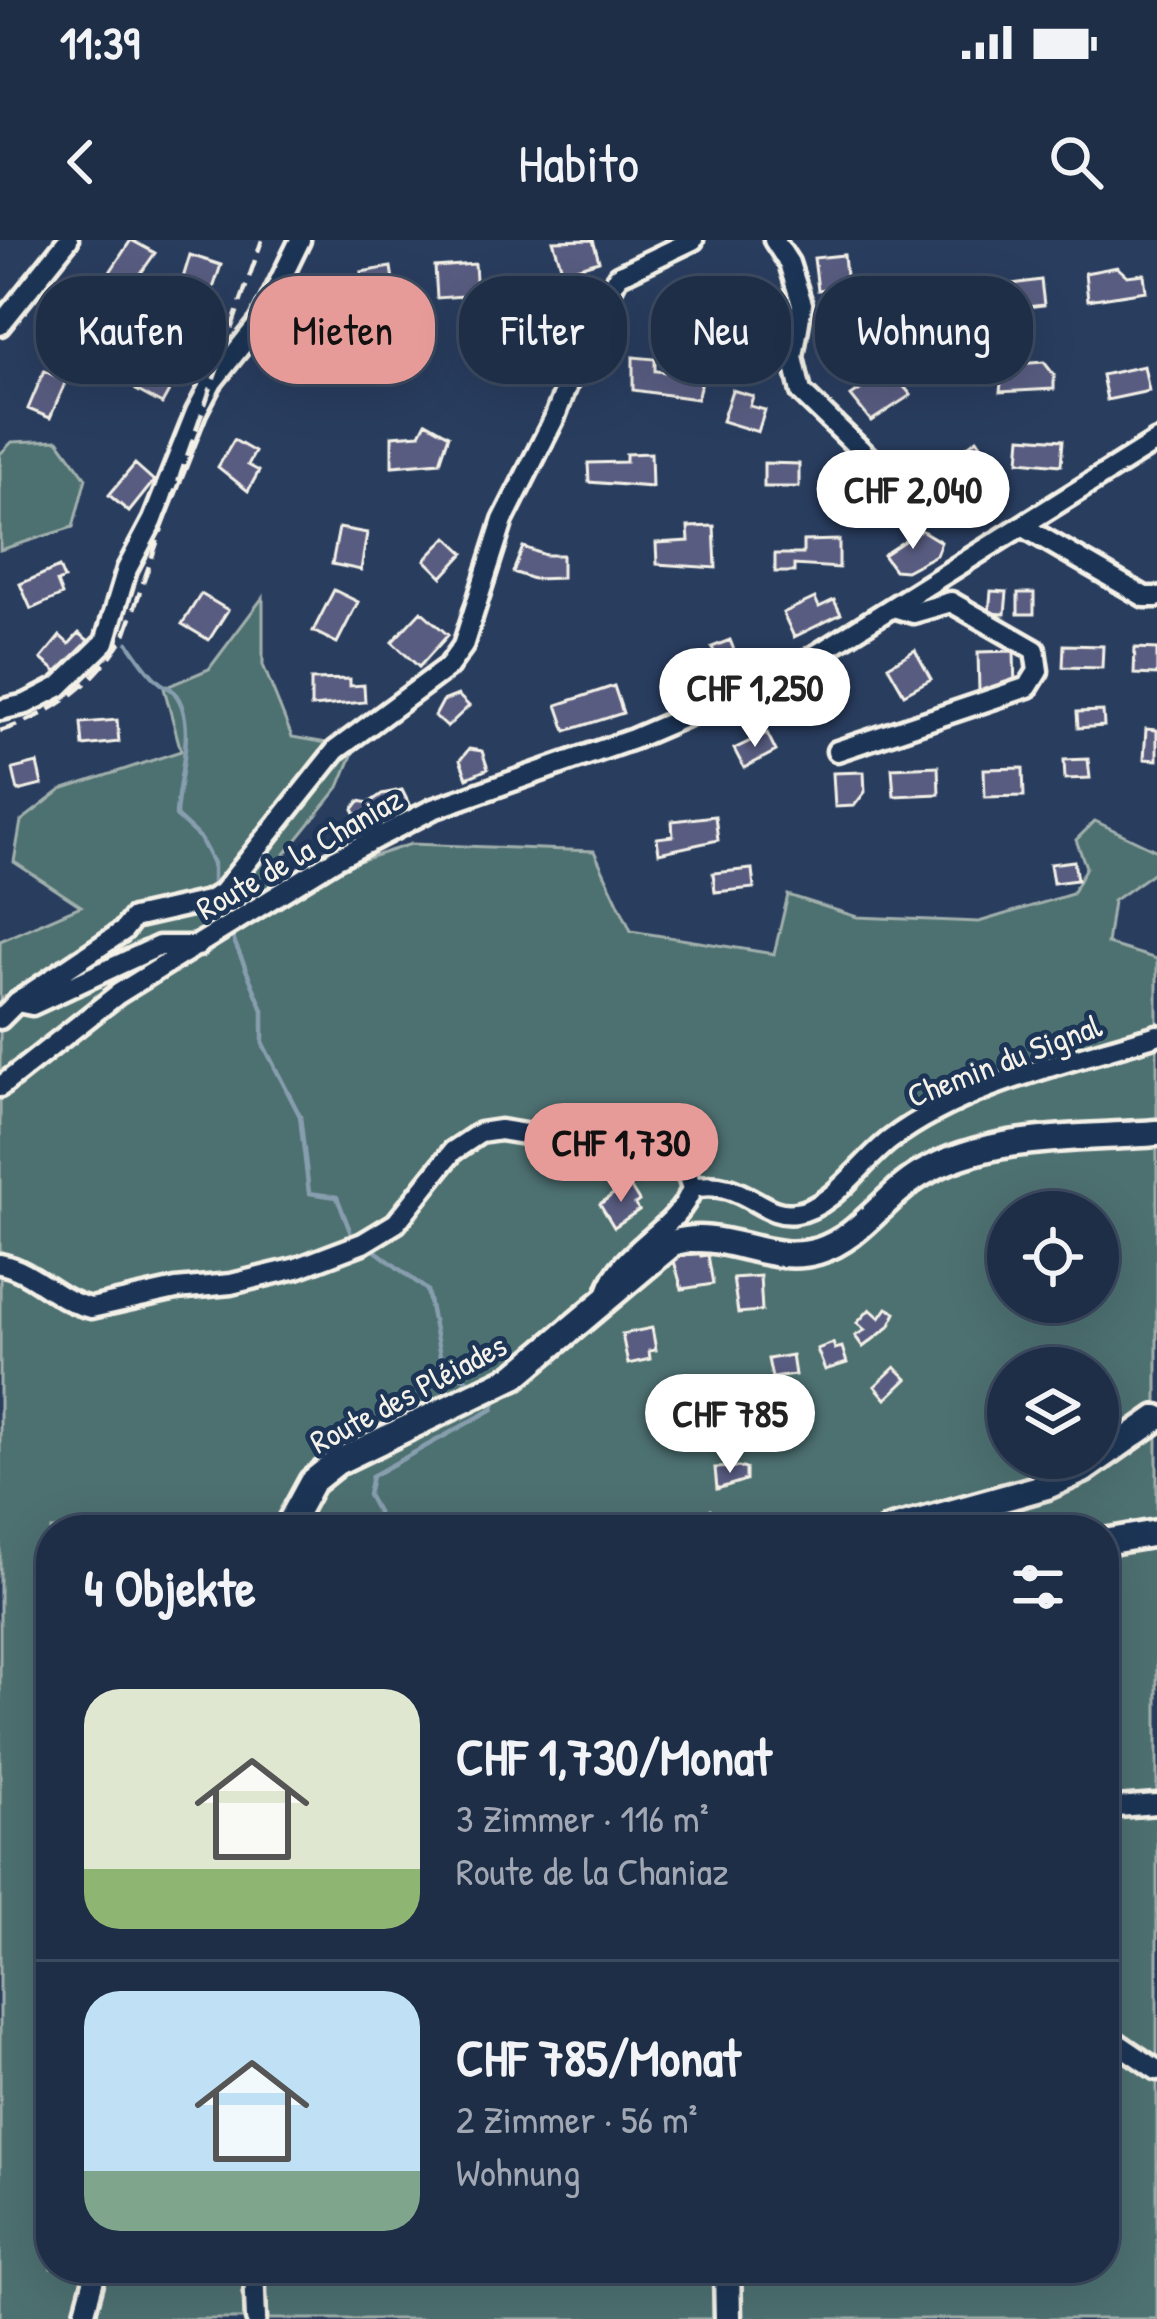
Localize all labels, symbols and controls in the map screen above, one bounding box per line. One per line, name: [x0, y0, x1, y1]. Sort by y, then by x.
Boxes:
text: 11:39: [60, 12, 140, 73]
text: Habito: [518, 126, 639, 199]
icon: back: [48, 129, 114, 195]
icon: search: [1043, 129, 1109, 195]
chip: Kaufen: [36, 276, 226, 384]
chip: Mieten: [250, 276, 435, 384]
chip: Filter: [459, 276, 627, 384]
chip: Neu: [651, 276, 791, 384]
chip: Wohnung: [815, 276, 1033, 384]
pin: CHF 2,040: [776, 450, 1050, 552]
text: CHF 2,040: [844, 462, 982, 515]
pin: CHF 1,250: [618, 648, 892, 750]
text: CHF 1,250: [686, 660, 824, 713]
street label: Route de la Chaniaz: [188, 776, 410, 930]
street label: Chemin du Signal: [900, 1003, 1108, 1118]
pin: CHF 1,730: [484, 1103, 758, 1205]
text: CHF 1,730: [551, 1115, 691, 1168]
map controls: [987, 1191, 1119, 1479]
button: locate: [987, 1191, 1119, 1323]
street label: Route des Pléiades: [302, 1323, 514, 1463]
button: layers: [987, 1347, 1119, 1479]
pin: CHF 785: [619, 1374, 841, 1476]
text: CHF 785: [672, 1386, 788, 1439]
text: 4 Objekte: [84, 1553, 256, 1622]
icon: filters: [1005, 1554, 1071, 1620]
text: CHF 1,730/Monat: [456, 1722, 772, 1791]
icon: home: [180, 1737, 324, 1881]
text: 3 Zimmer · 116 m²: [456, 1791, 709, 1844]
text: Route de la Chaniaz: [456, 1844, 729, 1897]
text: CHF 785/Monat: [456, 2023, 741, 2092]
icon: home: [180, 2039, 324, 2183]
text: 2 Zimmer · 56 m²: [456, 2092, 698, 2145]
text: Wohnung: [456, 2145, 580, 2198]

